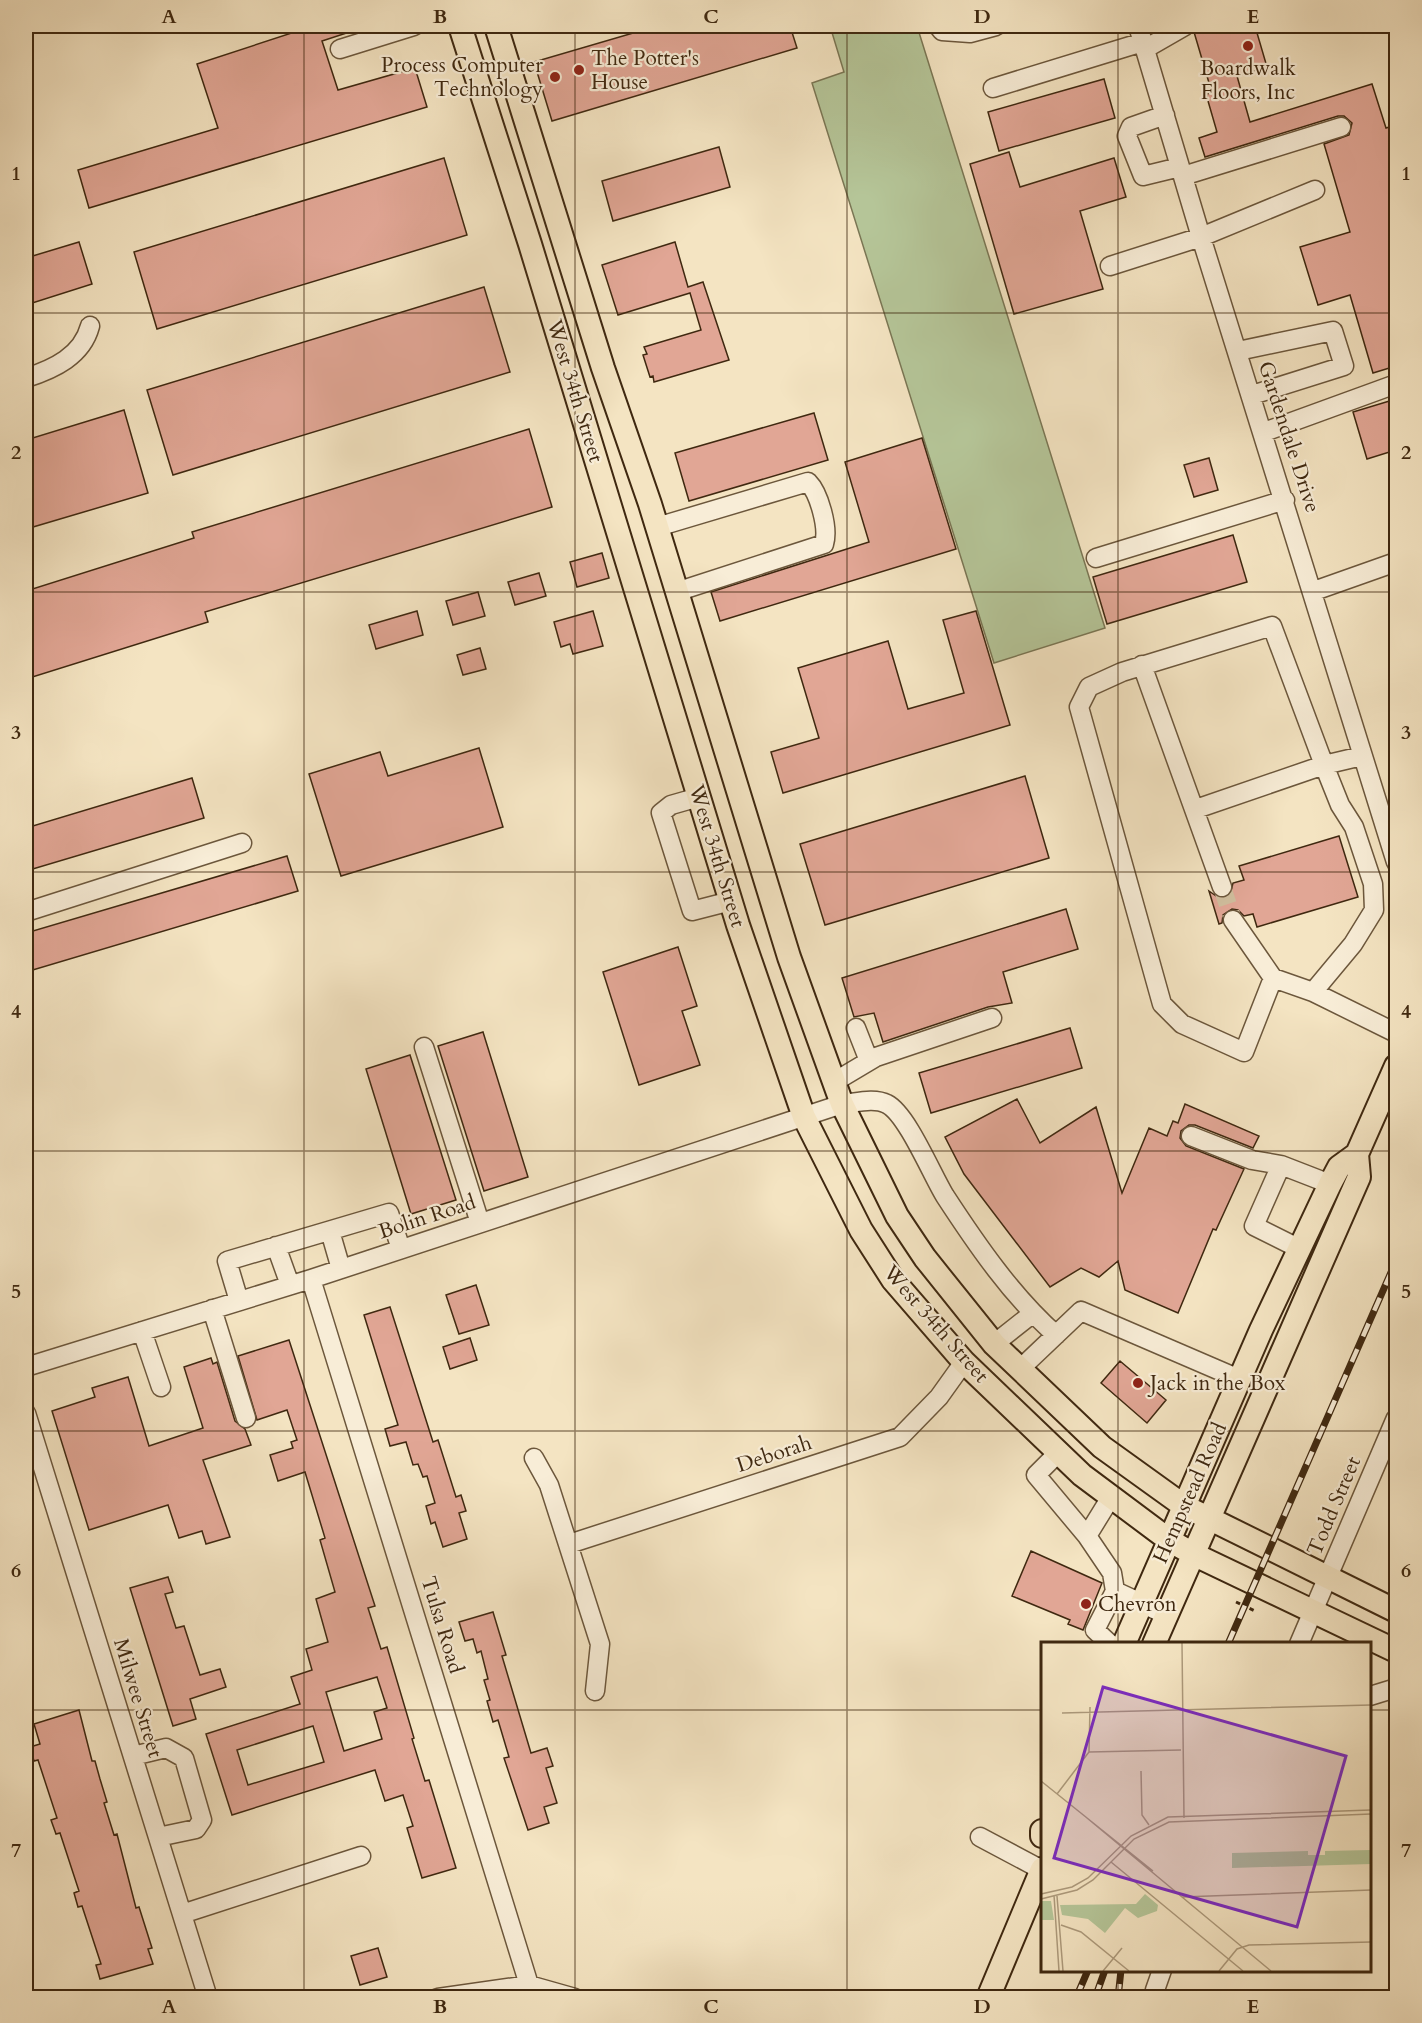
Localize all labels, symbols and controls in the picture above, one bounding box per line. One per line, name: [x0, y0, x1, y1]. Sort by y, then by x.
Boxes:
text: A: [161, 3, 177, 30]
text: B: [433, 3, 447, 30]
text: C: [703, 3, 719, 30]
text: D: [973, 3, 991, 30]
text: E: [1247, 3, 1259, 30]
marker: Boardwalk Floors, Inc: [1241, 39, 1255, 53]
place label: The Potter's House: [591, 44, 699, 97]
place label: Process Computer Technology: [381, 51, 543, 104]
place label: Boardwalk Floors, Inc: [1200, 54, 1297, 107]
marker: The Potter's House: [572, 63, 586, 77]
marker: Process Computer Technology: [548, 70, 562, 84]
text: 1: [11, 160, 21, 187]
text: 1: [1401, 160, 1411, 187]
street label: West 34th Street: [539, 315, 611, 466]
street label: Gardendale Drive: [1251, 358, 1327, 516]
text: 2: [11, 439, 21, 466]
text: 2: [1401, 439, 1411, 466]
text: 3: [11, 719, 21, 746]
text: 3: [1401, 719, 1411, 746]
street label: West 34th Street: [681, 780, 753, 931]
text: 4: [11, 998, 21, 1025]
text: 4: [1401, 998, 1411, 1025]
street label: Bolin Road: [375, 1188, 479, 1246]
street label: West 34th Street: [876, 1258, 996, 1390]
text: 5: [11, 1278, 21, 1305]
text: 5: [1401, 1278, 1411, 1305]
place label: Jack in the Box: [1147, 1369, 1286, 1398]
marker: Jack in the Box: [1131, 1376, 1145, 1390]
street label: Hempstead Road: [1146, 1418, 1234, 1568]
street label: Deborah: [733, 1428, 816, 1480]
street label: Todd Street: [1300, 1452, 1368, 1560]
text: 6: [11, 1557, 21, 1584]
text: 6: [1401, 1557, 1411, 1584]
street label: Tulsa Road: [413, 1573, 471, 1677]
place label: Chevron: [1098, 1590, 1177, 1619]
marker: Chevron: [1079, 1597, 1093, 1611]
street label: Milwee Street: [106, 1635, 170, 1761]
inset map: [1041, 1642, 1371, 1972]
text: 7: [11, 1837, 21, 1864]
text: 7: [1401, 1837, 1411, 1864]
text: A: [161, 1993, 177, 2020]
text: B: [433, 1993, 447, 2020]
text: C: [703, 1993, 719, 2020]
text: D: [973, 1993, 991, 2020]
text: E: [1247, 1993, 1259, 2020]

